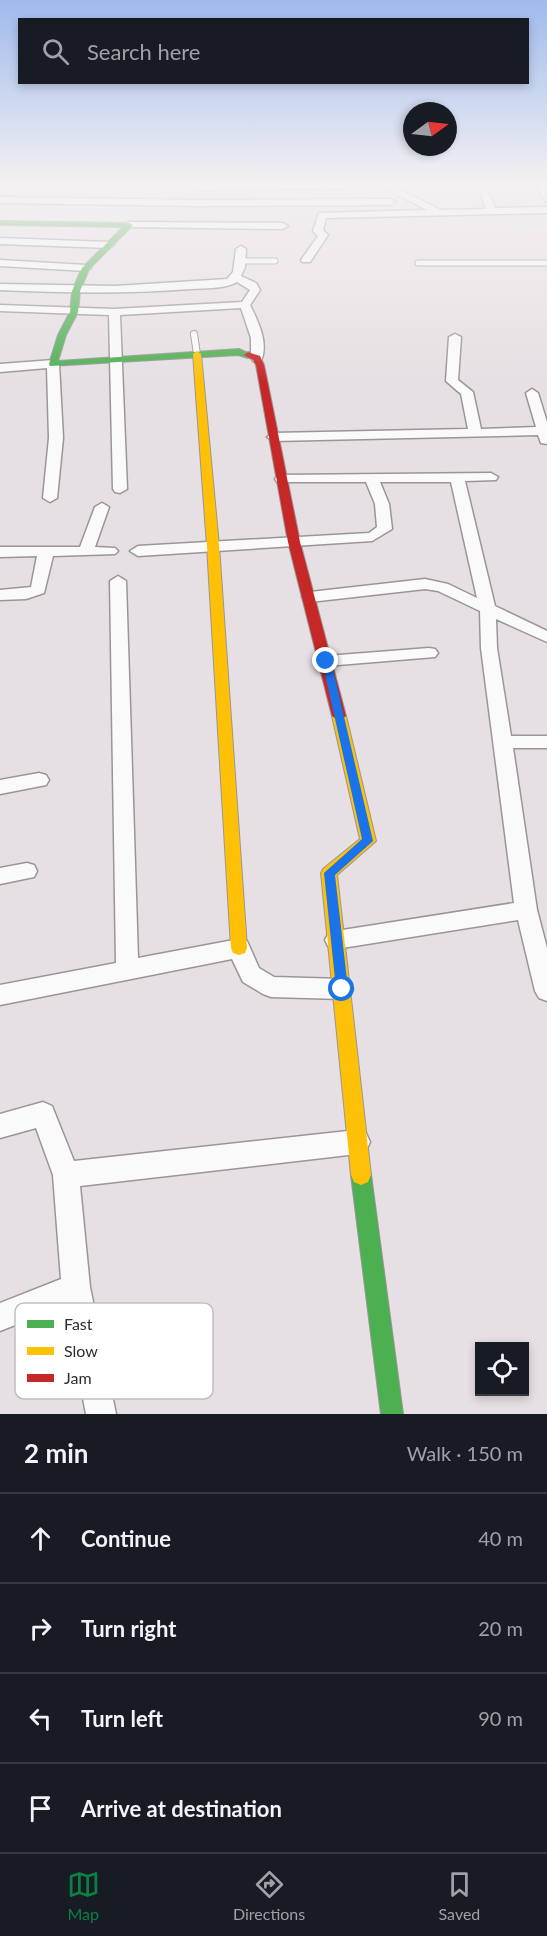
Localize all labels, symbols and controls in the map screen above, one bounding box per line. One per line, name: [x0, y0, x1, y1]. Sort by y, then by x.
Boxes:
search box: [18, 18, 529, 84]
icon: search: [39, 35, 72, 68]
text: Search here: [87, 38, 200, 65]
north arrow: [403, 102, 457, 156]
route end: [312, 647, 338, 673]
route start: [328, 975, 354, 1001]
legend: [15, 1303, 213, 1399]
text: Fast: [64, 1314, 93, 1333]
text: Slow: [64, 1341, 98, 1360]
map controls: [475, 1342, 529, 1396]
button: locate: [475, 1342, 529, 1396]
text: Jam: [64, 1368, 92, 1387]
text: 2 min: [24, 1437, 88, 1469]
text: Walk · 150 m: [407, 1441, 523, 1465]
icon: ahead: [24, 1522, 57, 1555]
text: Continue: [81, 1525, 171, 1552]
text: 40 m: [478, 1526, 523, 1550]
icon: right: [24, 1612, 57, 1645]
text: Turn right: [81, 1615, 176, 1642]
text: 20 m: [478, 1616, 523, 1640]
icon: left: [24, 1702, 57, 1735]
text: Turn left: [81, 1705, 163, 1732]
text: 90 m: [478, 1706, 523, 1730]
icon: arrive: [24, 1792, 57, 1825]
text: Arrive at destination: [81, 1795, 282, 1822]
tab: Map: [67, 1868, 100, 1923]
tab: Directions: [233, 1868, 305, 1923]
tab: Saved: [439, 1868, 480, 1923]

